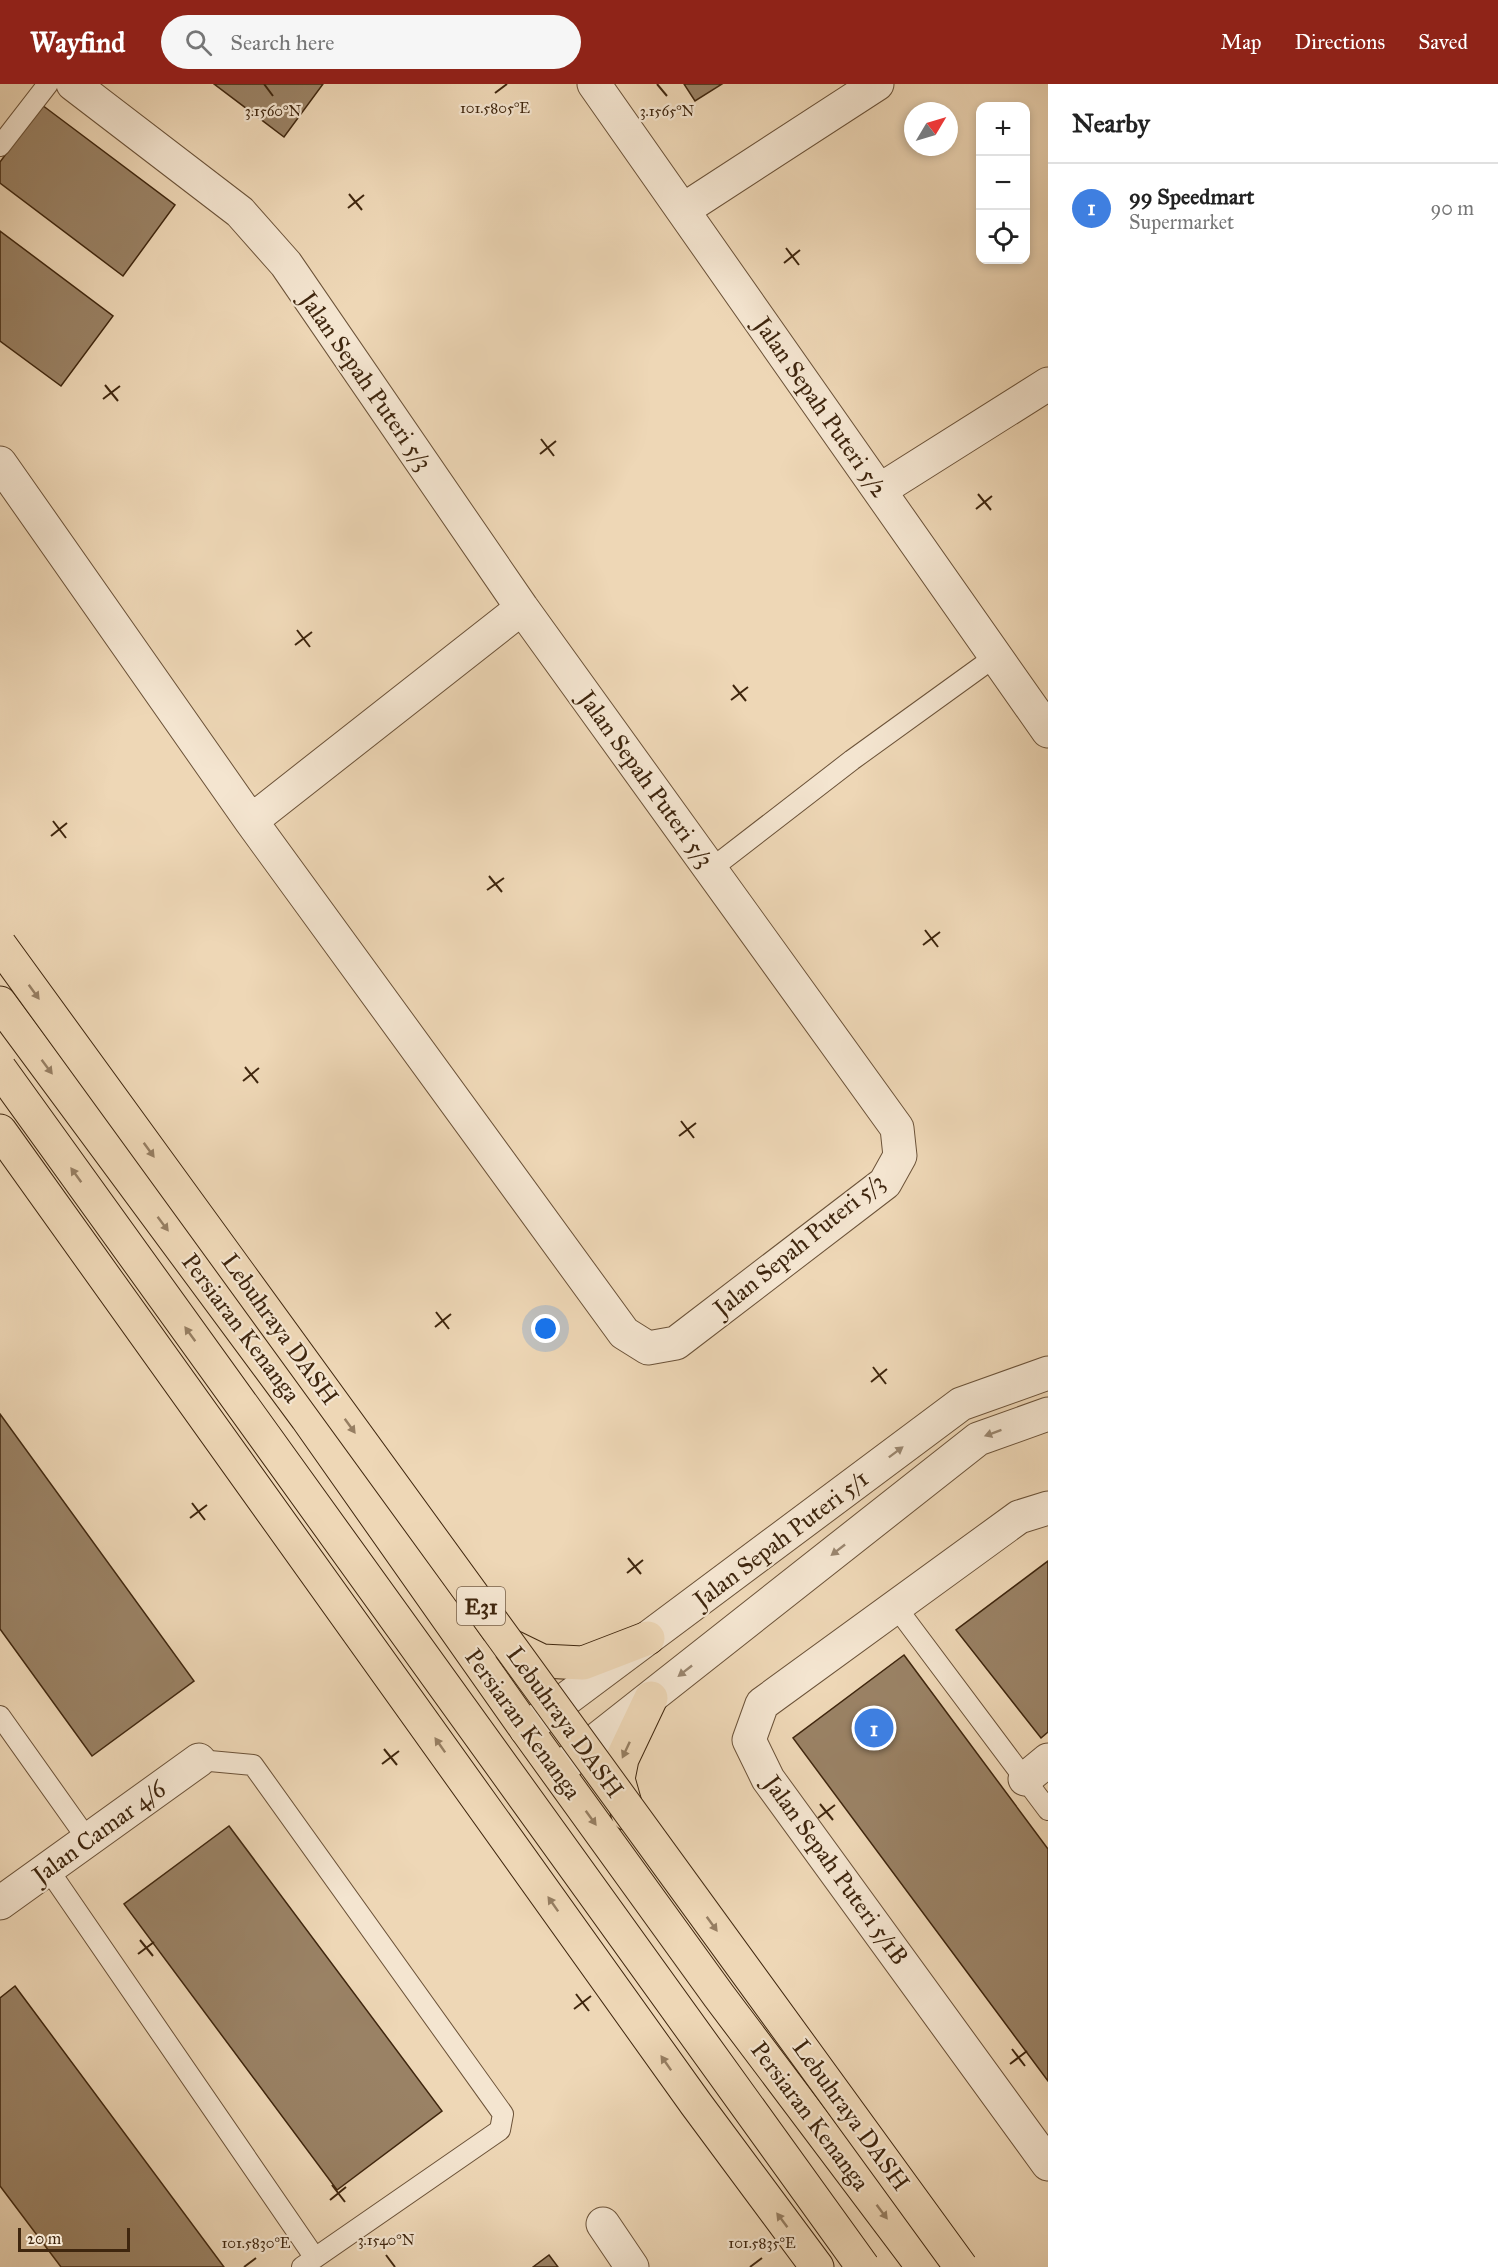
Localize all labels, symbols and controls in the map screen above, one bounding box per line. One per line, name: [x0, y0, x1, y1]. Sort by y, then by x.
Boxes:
search box: [161, 15, 581, 69]
text: Wayfind: [30, 25, 125, 60]
icon: search: [182, 26, 215, 59]
text: Search here: [230, 29, 334, 56]
text: Map: [1221, 29, 1262, 55]
text: Directions: [1295, 29, 1385, 55]
text: Saved: [1418, 29, 1468, 55]
text: 101.5805°E: [460, 99, 530, 117]
text: 3.1560°N: [245, 102, 302, 120]
text: 3.1565°N: [640, 102, 695, 120]
north arrow: [904, 102, 958, 156]
map controls: [976, 102, 1030, 264]
button: +: [976, 102, 1030, 156]
text: Nearby: [1072, 107, 1150, 139]
button: −: [976, 156, 1030, 210]
text: 99 Speedmart: [1129, 183, 1254, 210]
text: 1: [1088, 196, 1095, 220]
text: 90 m: [1431, 196, 1474, 220]
button: locate: [976, 210, 1030, 264]
text: Supermarket: [1129, 210, 1234, 234]
street label: Jalan Sepah Puteri 5/3: [291, 283, 439, 476]
street label: Jalan Sepah Puteri 5/2: [746, 309, 895, 503]
street label: Jalan Sepah Puteri 5/3: [570, 682, 720, 873]
one-way arrow: [28, 984, 40, 999]
one-way arrow: [41, 1059, 53, 1074]
one-way arrow: [143, 1141, 155, 1157]
street label: Jalan Sepah Puteri 5/3: [705, 1167, 891, 1325]
one-way arrow: [71, 1168, 83, 1183]
one-way arrow: [157, 1216, 169, 1231]
street label: Persiaran Kenanga: [175, 1247, 307, 1409]
street label: Lebuhraya DASH: [215, 1247, 345, 1411]
your location: [531, 1314, 560, 1343]
one-way arrow: [185, 1326, 197, 1341]
one-way arrow: [344, 1418, 356, 1434]
one-way arrow: [984, 1429, 1002, 1439]
one-way arrow: [888, 1446, 904, 1458]
street label: Jalan Sepah Puteri 5/1: [685, 1464, 874, 1616]
one-way arrow: [830, 1543, 845, 1555]
road number: E31: [457, 1587, 505, 1625]
street label: Lebuhraya DASH: [500, 1640, 630, 1804]
street label: Persiaran Kenanga: [458, 1643, 588, 1806]
one-way arrow: [677, 1664, 692, 1676]
pin: 1: [854, 1706, 894, 1750]
one-way arrow: [434, 1738, 446, 1754]
one-way arrow: [621, 1742, 631, 1760]
street label: Jalan Sepah Puteri 5/1B: [755, 1767, 915, 1971]
street label: Jalan Camar 4/6: [24, 1773, 172, 1892]
one-way arrow: [585, 1810, 597, 1826]
one-way arrow: [547, 1897, 559, 1913]
one-way arrow: [706, 1915, 718, 1931]
street label: Lebuhraya DASH: [786, 2033, 916, 2197]
street label: Persiaran Kenanga: [744, 2035, 876, 2197]
one-way arrow: [661, 2055, 672, 2071]
one-way arrow: [875, 2204, 887, 2219]
one-way arrow: [775, 2212, 788, 2228]
scale bar: [18, 2225, 130, 2252]
text: 20 m: [27, 2229, 61, 2248]
text: 3.1540°N: [358, 2231, 415, 2249]
text: 101.5830°E: [221, 2234, 291, 2252]
text: 101.5835°E: [728, 2234, 796, 2252]

